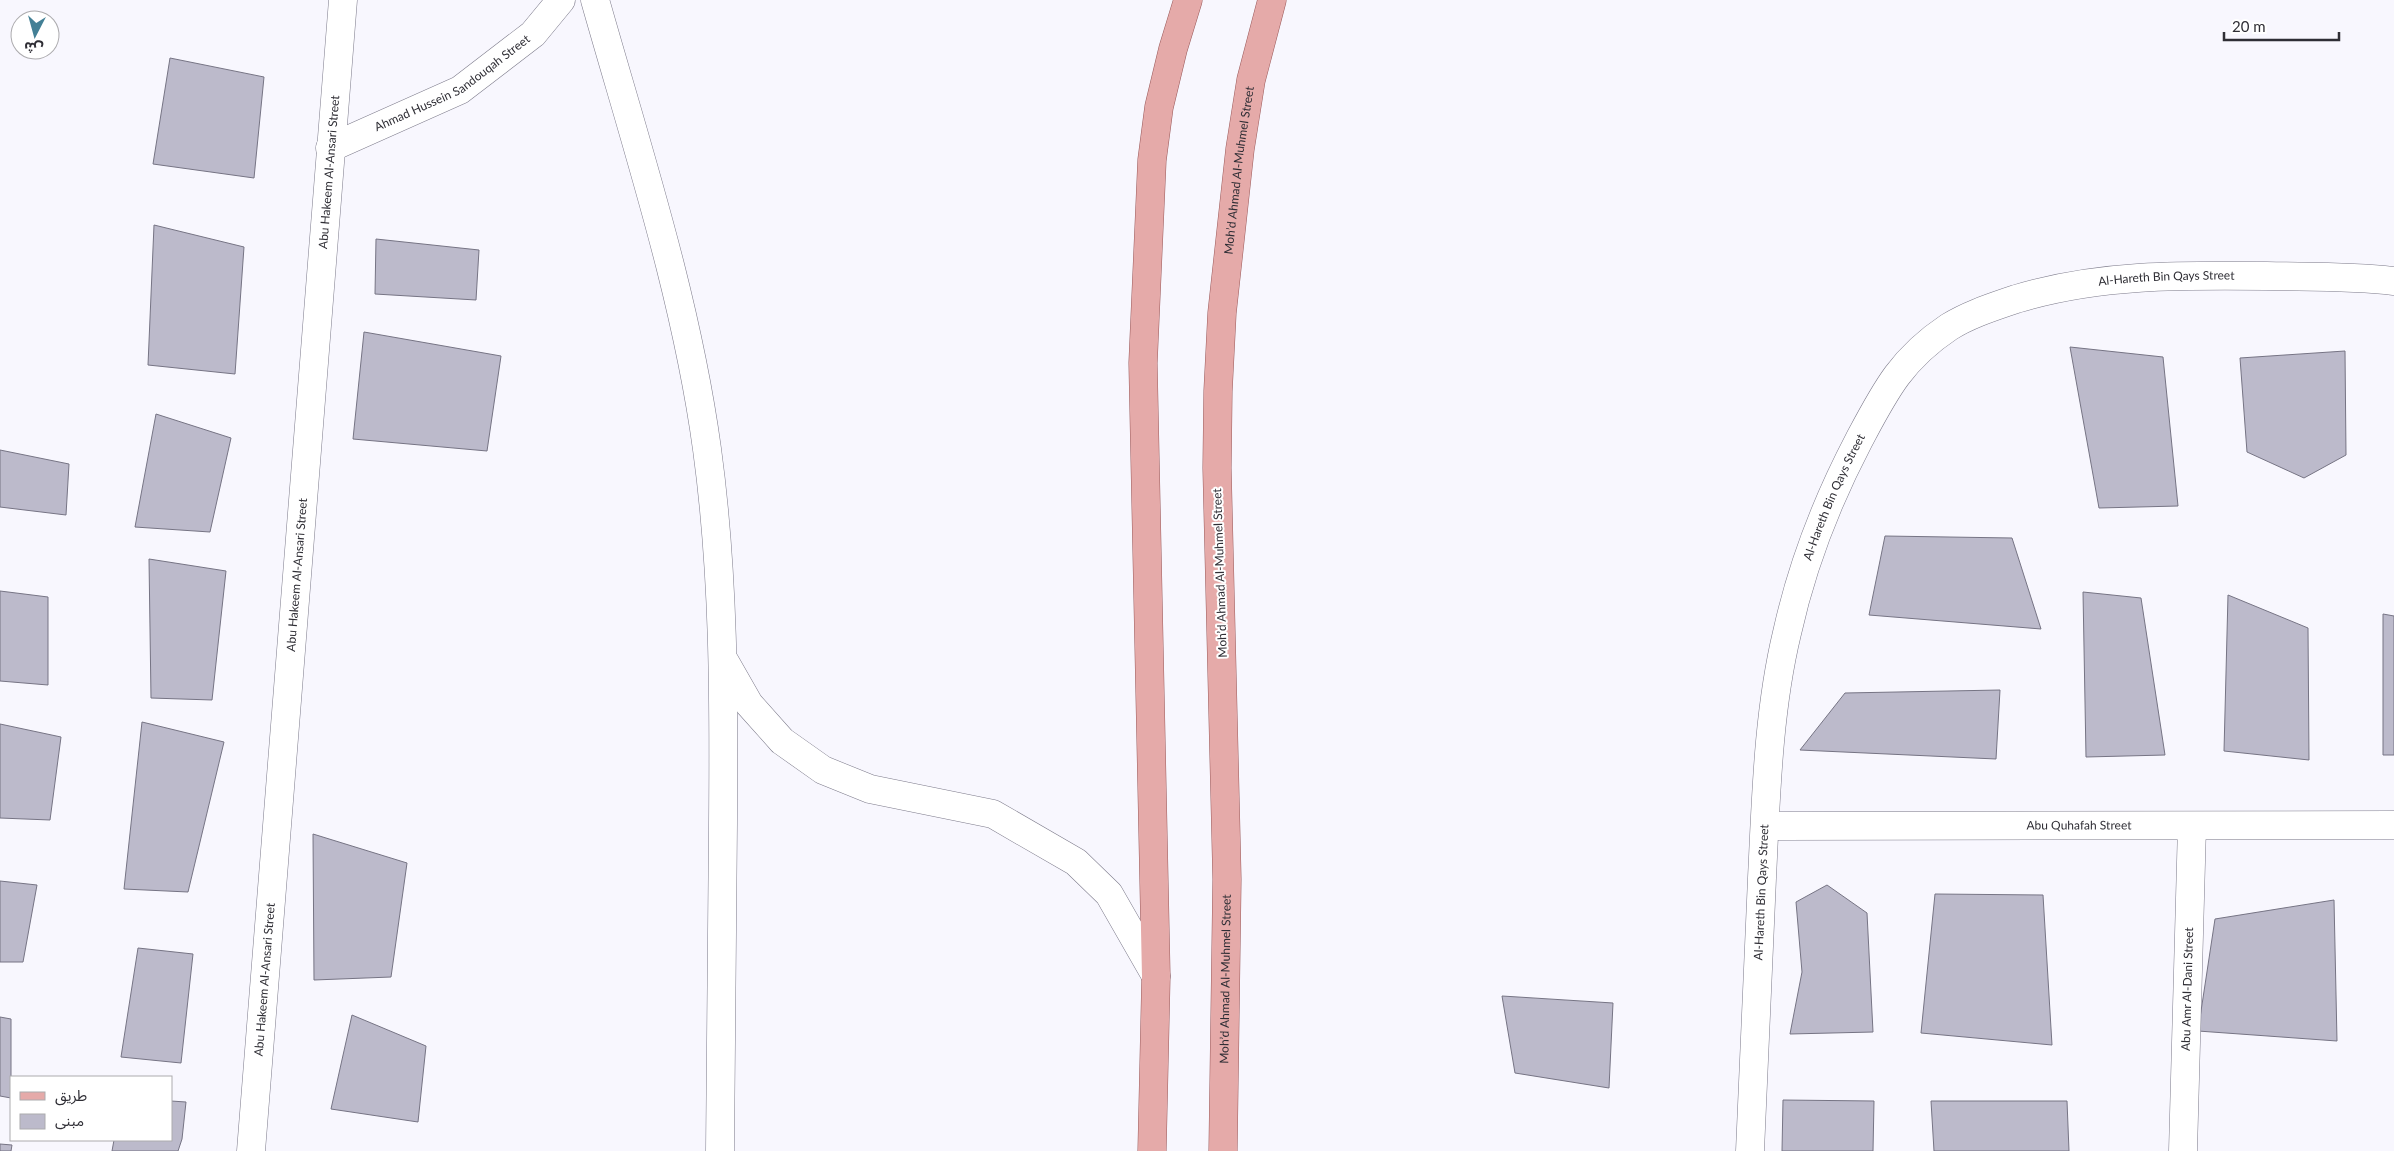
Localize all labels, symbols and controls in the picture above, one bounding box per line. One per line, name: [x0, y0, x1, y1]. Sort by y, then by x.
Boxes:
north arrow: [10, 10, 60, 60]
scale bar: [2224, 10, 2339, 42]
text: 20 m: [2232, 17, 2266, 35]
street label: Ahmad Hussein Sandouqah Street: [372, 31, 533, 134]
text: ش: [23, 39, 44, 58]
street label: Moh’d Ahmad Al-Muhmel Street: [1220, 84, 1257, 255]
street label: Abu Hakeem Al-Ansari Street: [315, 94, 342, 249]
street label: Al-Hareth Bin Qays Street: [2097, 268, 2235, 289]
street label: Al-Hareth Bin Qays Street: [1800, 430, 1868, 562]
street label: Moh’d Ahmad Al-Muhmel Street: [1209, 487, 1230, 658]
street label: Abu Hakeem Al-Ansari Street: [283, 497, 310, 652]
street label: Abu Quhafah Street: [2026, 817, 2132, 833]
street label: Al-Hareth Bin Qays Street: [1750, 823, 1772, 961]
street label: Moh’d Ahmad Al-Muhmel Street: [1216, 893, 1234, 1064]
street label: Abu Hakeem Al-Ansari Street: [251, 901, 278, 1057]
street label: Abu Amr Al-Dani Street: [2178, 926, 2196, 1051]
legend: [10, 1076, 172, 1141]
text: طريق: [55, 1086, 87, 1106]
text: مبنى: [55, 1111, 84, 1130]

